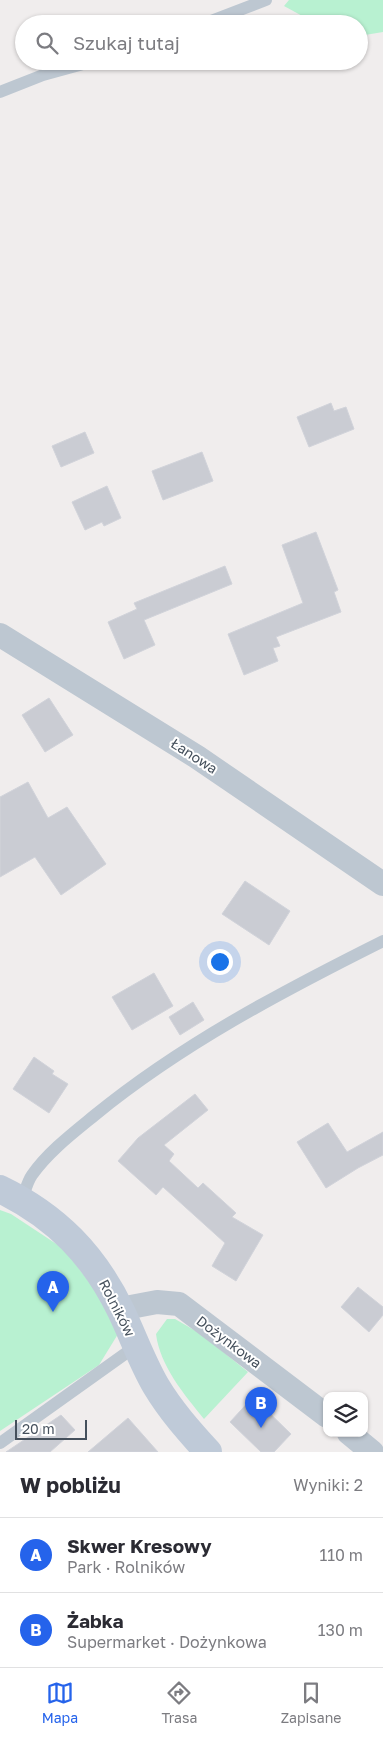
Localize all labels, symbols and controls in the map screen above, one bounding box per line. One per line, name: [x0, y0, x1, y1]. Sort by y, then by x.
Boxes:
search box: [15, 15, 368, 70]
icon: search: [33, 29, 61, 57]
text: Szukaj tutaj: [73, 31, 180, 54]
street label: Łanowa: [168, 734, 221, 777]
your location: [207, 949, 233, 975]
pin: A: [37, 1271, 69, 1312]
street label: Rolników: [96, 1276, 139, 1339]
street label: Dożynkowa: [194, 1312, 265, 1371]
pin: B: [245, 1387, 277, 1428]
map controls: [323, 1392, 368, 1437]
button: layers: [323, 1392, 368, 1437]
scale bar: [15, 1417, 88, 1440]
text: 20 m: [22, 1420, 55, 1437]
text: W pobliżu: [20, 1472, 121, 1498]
text: Wyniki: 2: [293, 1475, 363, 1495]
text: Skwer Kresowy: [67, 1534, 212, 1557]
text: A: [30, 1545, 42, 1565]
text: 110 m: [319, 1545, 363, 1565]
text: Park · Rolników: [67, 1557, 185, 1577]
text: Żabka: [67, 1609, 124, 1632]
text: B: [30, 1620, 42, 1640]
text: 130 m: [318, 1620, 363, 1640]
text: Supermarket · Dożynkowa: [67, 1632, 267, 1652]
tab: Mapa: [42, 1679, 78, 1726]
tab: Trasa: [161, 1679, 197, 1726]
tab: Zapisane: [281, 1679, 341, 1726]

